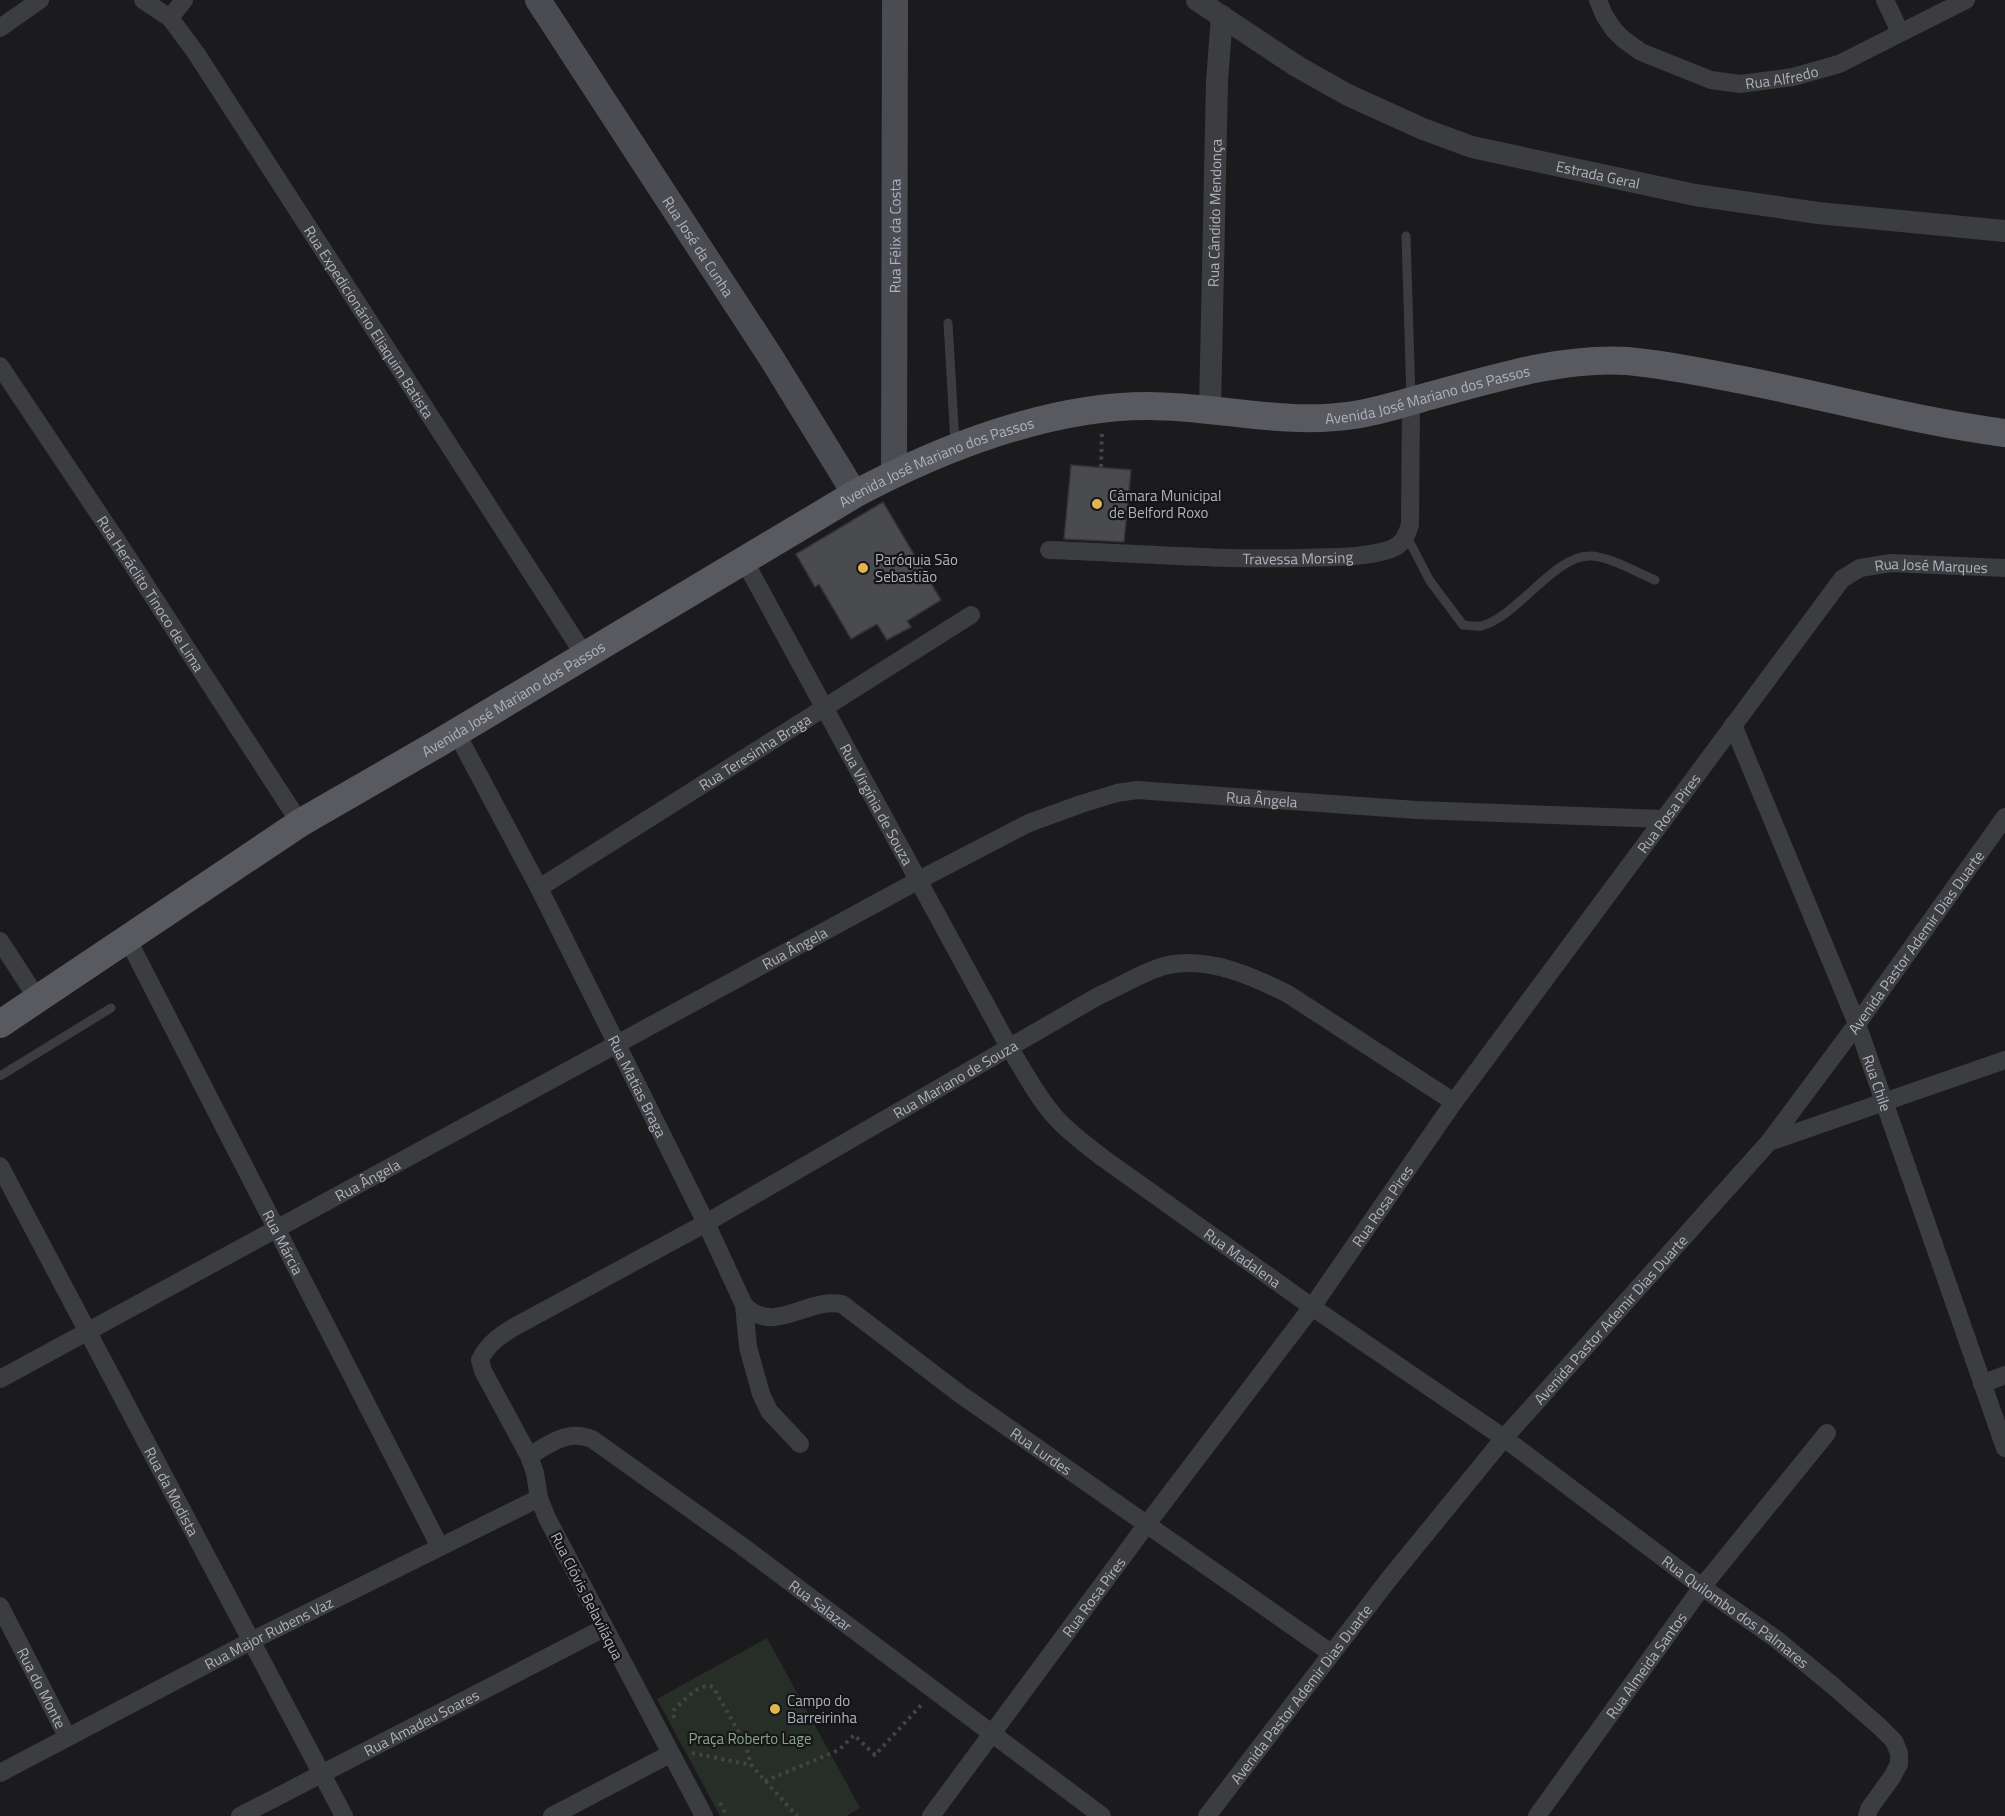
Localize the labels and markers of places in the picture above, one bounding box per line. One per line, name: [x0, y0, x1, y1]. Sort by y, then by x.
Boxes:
place label: Câmara Municipal de Belford Roxo: [1109, 484, 1221, 524]
marker: Câmara Municipal de Belford Roxo: [1090, 497, 1104, 511]
place label: Paróquia São Sebastião: [875, 548, 958, 588]
marker: Paróquia São Sebastião: [856, 561, 870, 575]
place label: Campo do Barreirinha: [787, 1689, 857, 1729]
marker: Campo do Barreirinha: [768, 1702, 782, 1716]

